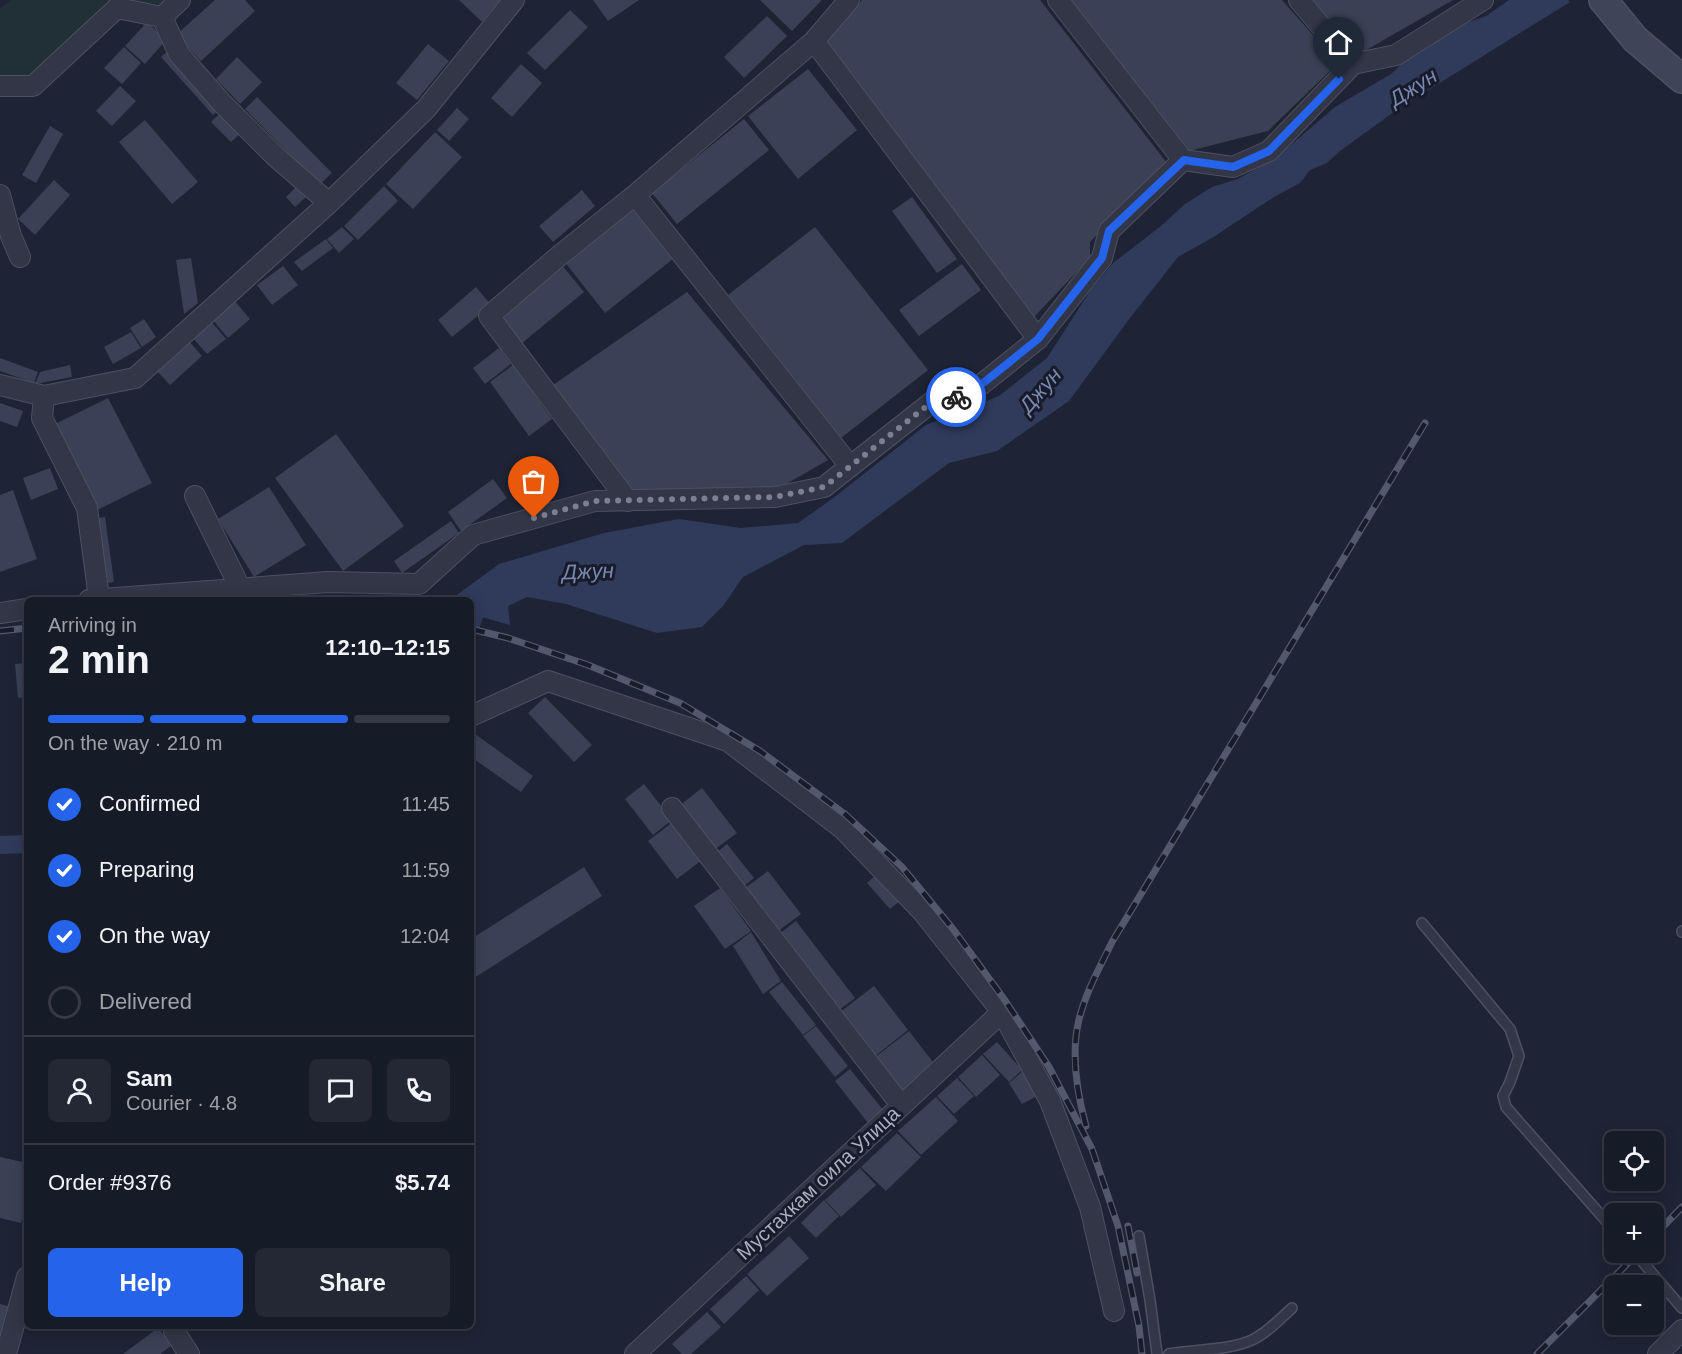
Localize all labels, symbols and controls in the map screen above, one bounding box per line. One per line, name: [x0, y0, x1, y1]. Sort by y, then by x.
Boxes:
pin: [1313, 17, 1364, 79]
icon: home: [1322, 26, 1355, 59]
water label: Джун: [1383, 63, 1441, 111]
water label: Джун: [1013, 363, 1066, 418]
courier: [926, 367, 986, 427]
icon: bike: [940, 381, 973, 414]
pin: [508, 456, 559, 518]
icon: bag: [517, 465, 550, 498]
water label: Джун: [560, 559, 615, 583]
text: Arriving in: [48, 614, 137, 636]
text: 12:10–12:15: [325, 635, 450, 660]
text: 2 min: [48, 638, 150, 681]
text: On the way · 210 m: [48, 732, 223, 754]
icon: check: [48, 788, 81, 821]
text: Confirmed: [99, 791, 200, 816]
text: 11:45: [401, 793, 450, 815]
icon: check: [48, 854, 81, 887]
text: Preparing: [99, 857, 194, 882]
text: 11:59: [401, 859, 450, 881]
icon: check: [48, 920, 81, 953]
text: On the way: [99, 923, 210, 948]
text: 12:04: [400, 925, 450, 947]
text: Delivered: [99, 989, 192, 1014]
button: person: [48, 1059, 111, 1122]
button: chat: [309, 1059, 372, 1122]
button: phone: [387, 1059, 450, 1122]
text: Sam: [126, 1066, 172, 1091]
text: Courier · 4.8: [126, 1092, 237, 1114]
street label: Мустахкам оила Улица: [732, 1101, 904, 1264]
map controls: [1604, 1131, 1664, 1335]
button: locate: [1604, 1131, 1664, 1191]
text: Order #9376: [48, 1170, 172, 1195]
text: $5.74: [395, 1170, 450, 1195]
button: +: [1604, 1203, 1664, 1263]
button: Help: [48, 1248, 243, 1317]
button: Share: [255, 1248, 450, 1317]
button: −: [1604, 1275, 1664, 1335]

